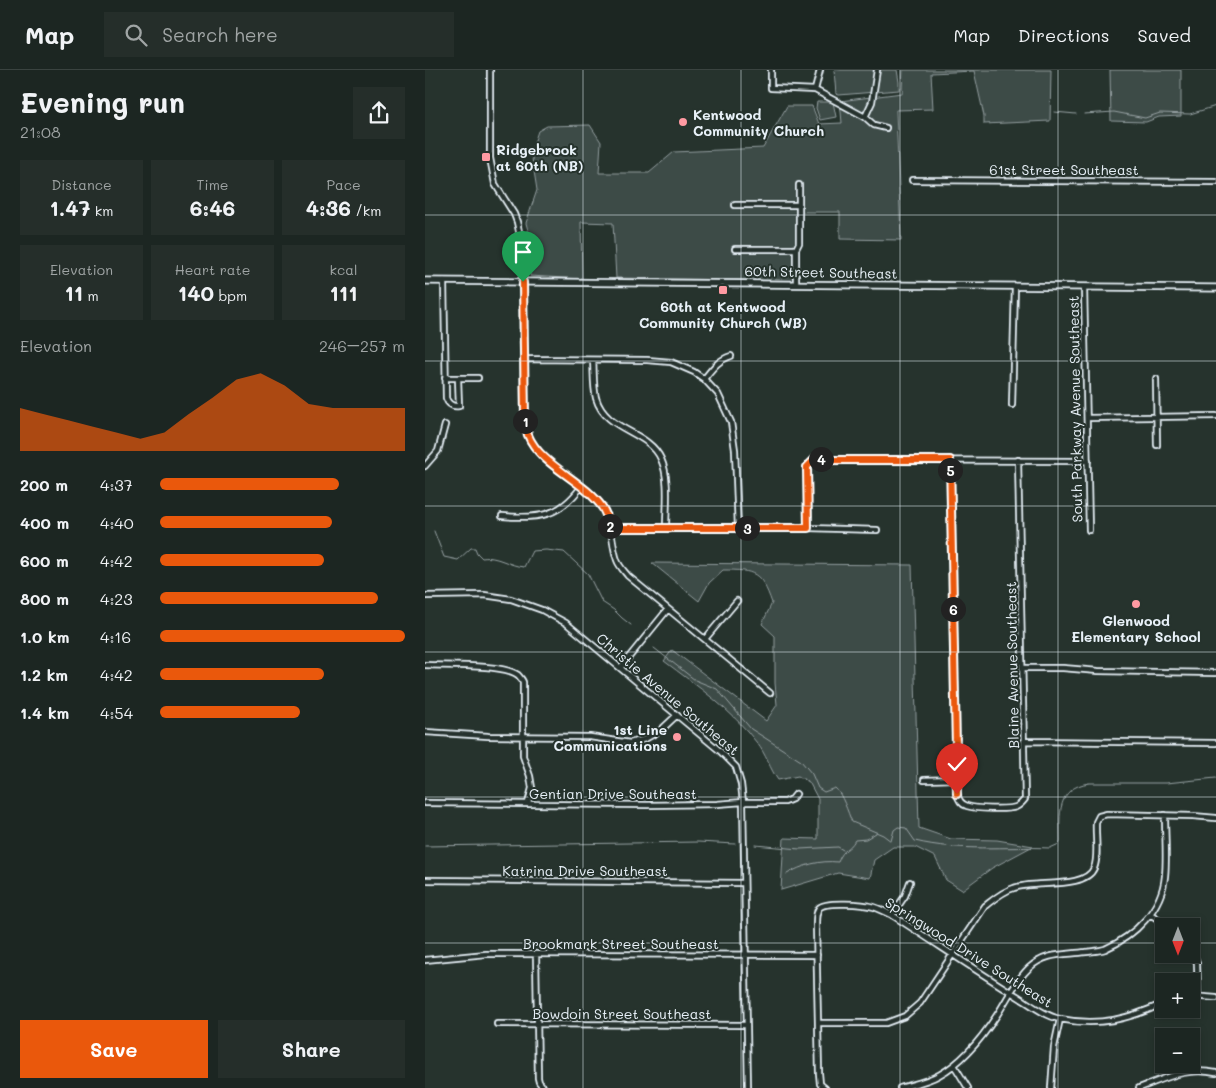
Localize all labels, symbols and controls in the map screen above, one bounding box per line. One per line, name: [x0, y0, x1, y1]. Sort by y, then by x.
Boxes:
search box: [104, 12, 454, 57]
text: Map: [25, 19, 74, 50]
icon: search: [122, 21, 150, 49]
text: Search here: [162, 22, 278, 47]
text: Map: [953, 23, 990, 47]
text: Directions: [1018, 23, 1110, 47]
text: Saved: [1138, 23, 1191, 47]
text: Evening run: [20, 84, 185, 120]
button: share: [353, 87, 405, 139]
place label: Kentwood Community Church: [693, 105, 824, 140]
marker: Kentwood Community Church: [677, 116, 689, 128]
text: 21:08: [20, 121, 61, 142]
place label: Ridgebrook at 60th (NB): [496, 140, 583, 175]
marker: Ridgebrook at 60th (NB): [480, 151, 492, 163]
street label: 61st Street Southeast: [989, 160, 1139, 179]
text: Distance: [51, 175, 112, 194]
text: Time: [197, 175, 228, 194]
text: Pace: [326, 175, 361, 194]
text: 1.47: [50, 194, 90, 221]
text: 6:46: [190, 194, 235, 221]
text: 4:36: [306, 194, 351, 221]
text: km: [90, 201, 113, 220]
text: /km: [351, 201, 381, 220]
pin: [502, 231, 544, 282]
icon: arrive: [509, 238, 537, 266]
text: Elevation: [50, 260, 113, 279]
text: Heart rate: [175, 260, 250, 279]
text: kcal: [330, 260, 357, 279]
street label: 60th Street Southeast: [744, 261, 898, 283]
text: 11: [64, 279, 83, 306]
text: 140: [178, 279, 214, 306]
text: 111: [330, 279, 357, 306]
marker: 60th at Kentwood Community Church (WB): [717, 284, 729, 296]
text: m: [83, 286, 99, 305]
text: bpm: [214, 286, 247, 305]
street label: South Parkway Avenue Southeast: [1064, 296, 1086, 522]
place label: 60th at Kentwood Community Church (WB): [639, 297, 807, 332]
text: Elevation: [20, 335, 92, 356]
text: 246–257 m: [319, 335, 405, 356]
pin: 1: [513, 408, 537, 434]
text: 1: [522, 412, 529, 431]
pin: 4: [809, 446, 833, 472]
text: 4: [817, 450, 826, 469]
pin: 5: [937, 458, 963, 482]
text: 5: [946, 461, 955, 480]
text: 200 m: [20, 474, 68, 495]
text: 4:37: [100, 474, 133, 495]
text: 400 m: [20, 512, 69, 533]
text: 4:40: [100, 512, 134, 533]
pin: 2: [597, 514, 623, 538]
pin: 3: [735, 516, 759, 540]
text: 2: [607, 517, 614, 536]
text: 3: [743, 519, 752, 538]
text: 600 m: [20, 550, 69, 571]
text: 4:42: [100, 550, 133, 571]
street label: Blaine Avenue Southeast: [1001, 581, 1023, 749]
text: 800 m: [20, 588, 69, 609]
text: 4:23: [100, 588, 133, 609]
pin: 6: [941, 596, 965, 622]
marker: Glenwood Elementary School: [1130, 598, 1142, 610]
text: 6: [949, 600, 958, 619]
place label: Glenwood Elementary School: [1071, 611, 1201, 646]
text: 1.0 km: [20, 626, 69, 647]
text: 4:16: [100, 626, 131, 647]
street label: Christie Avenue Southeast: [593, 629, 743, 759]
text: 1.2 km: [20, 664, 68, 685]
text: 4:42: [100, 664, 133, 685]
text: 1.4 km: [20, 702, 69, 723]
text: 4:54: [100, 702, 133, 723]
place label: 1st Line Communications: [554, 720, 667, 755]
marker: 1st Line Communications: [671, 731, 683, 743]
pin: [936, 743, 978, 794]
icon: check: [943, 750, 971, 778]
street label: Gentian Drive Southeast: [529, 784, 697, 803]
street label: Katrina Drive Southeast: [502, 861, 668, 880]
street label: Springwood Drive Southeast: [882, 892, 1056, 1012]
north arrow: [1155, 918, 1200, 962]
map controls: [1155, 918, 1200, 1073]
street label: Brookmark Street Southeast: [523, 934, 719, 953]
button: +: [1155, 973, 1200, 1018]
street label: Bowdoin Street Southeast: [533, 1004, 711, 1023]
button: Save: [20, 1020, 208, 1078]
button: Share: [218, 1020, 405, 1078]
button: −: [1155, 1028, 1200, 1073]

